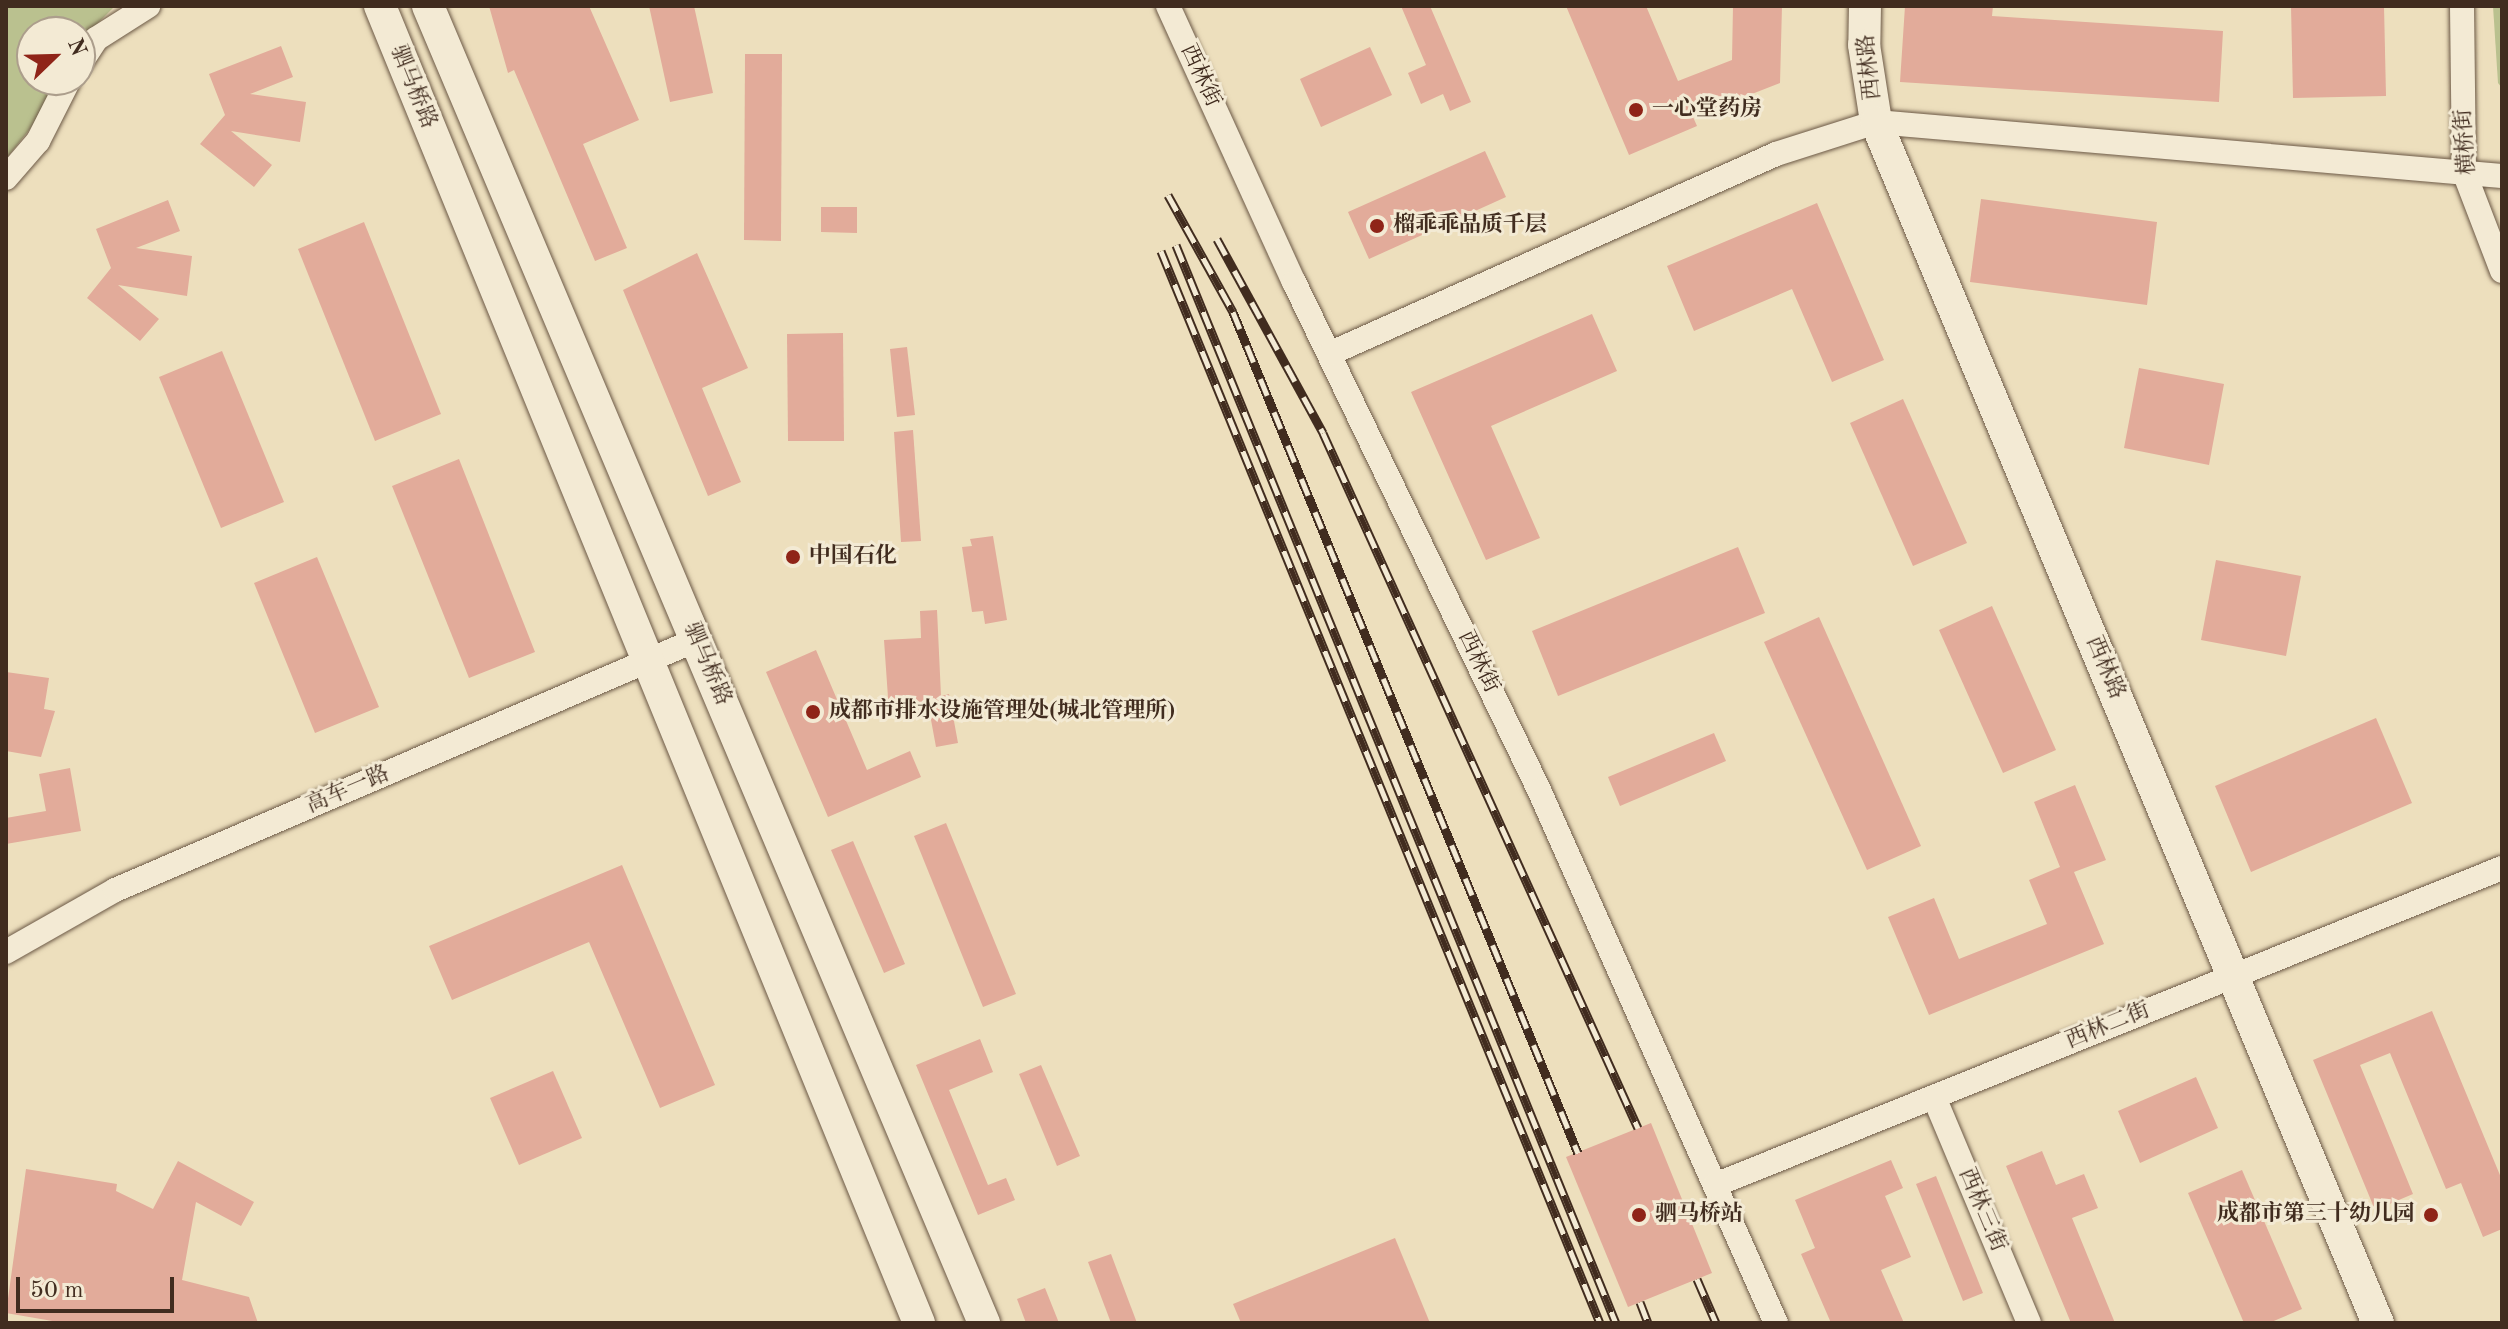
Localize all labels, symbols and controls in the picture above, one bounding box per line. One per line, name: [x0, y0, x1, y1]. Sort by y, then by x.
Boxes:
north arrow: [16, 16, 96, 96]
street label: 西林路: [1853, 33, 1887, 101]
text: N: [63, 35, 90, 59]
street label: 驷马桥路: [384, 41, 442, 133]
street label: 西林街: [1174, 41, 1226, 111]
place label: 一心堂药房: [1652, 97, 1762, 123]
marker: 一心堂药房: [1627, 101, 1645, 119]
street label: 横桥街: [2451, 108, 2481, 176]
place label: 榴乖乖品质千层: [1393, 213, 1547, 239]
marker: 榴乖乖品质千层: [1368, 217, 1386, 235]
place label: 中国石化: [809, 544, 897, 570]
marker: 中国石化: [784, 548, 802, 566]
street label: 驷马桥路: [678, 618, 736, 710]
street label: 西林街: [1452, 627, 1504, 697]
street label: 西林路: [2080, 632, 2130, 704]
place label: 成都市排水设施管理处(城北管理所): [829, 699, 1175, 725]
marker: 成都市排水设施管理处(城北管理所): [804, 703, 822, 721]
street label: 高车一路: [302, 761, 394, 819]
street label: 西林二街: [2062, 997, 2154, 1055]
street label: 西林三街: [1953, 1164, 2011, 1256]
place label: 驷马桥站: [1655, 1202, 1743, 1228]
place label: 成都市第三十幼儿园: [2217, 1202, 2415, 1228]
marker: 驷马桥站: [1630, 1206, 1648, 1224]
marker: 成都市第三十幼儿园: [2422, 1206, 2440, 1224]
scale bar: [20, 1261, 178, 1311]
text: 50 m: [30, 1279, 84, 1303]

